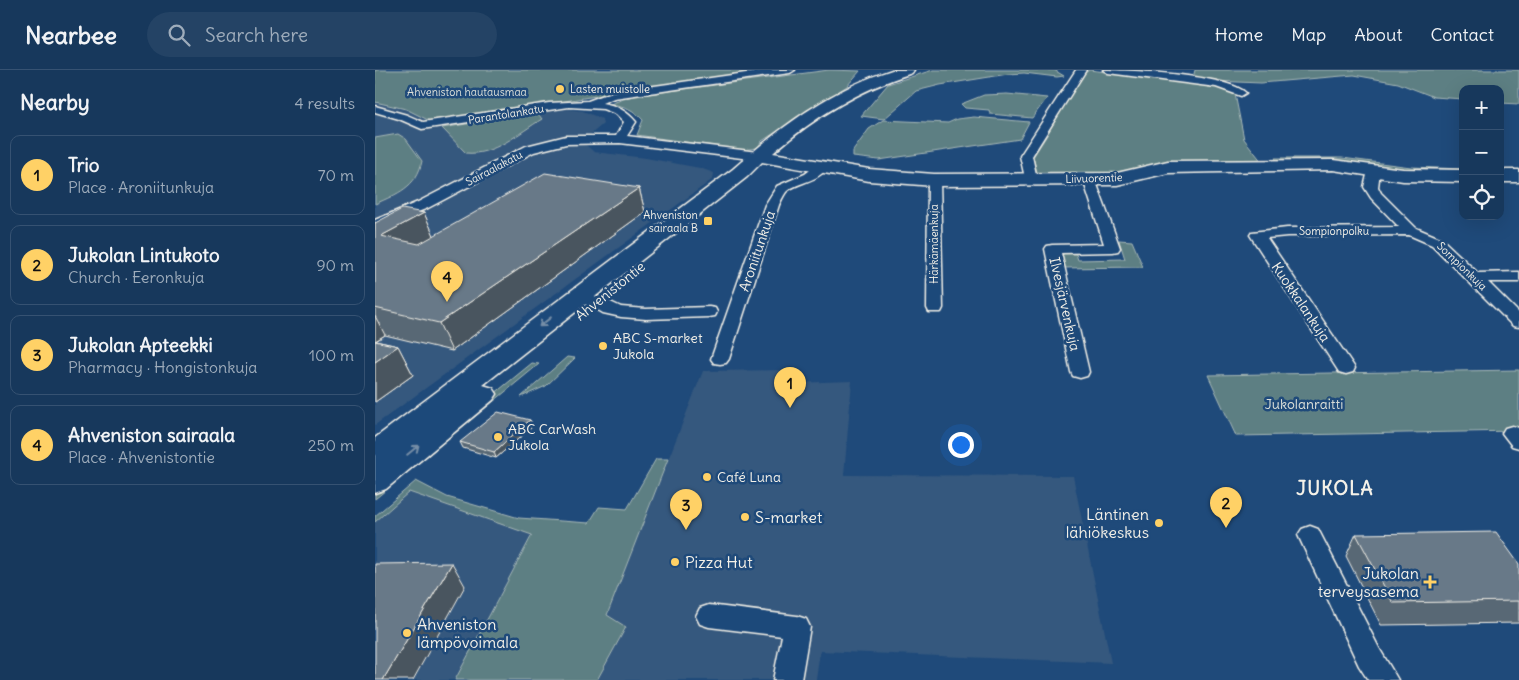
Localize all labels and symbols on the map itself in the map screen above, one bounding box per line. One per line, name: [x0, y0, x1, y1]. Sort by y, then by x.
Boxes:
place label: Lasten muistolle: [570, 82, 650, 96]
marker: Lasten muistolle: [554, 83, 566, 95]
park label: Ahveniston hautausmaa: [407, 85, 527, 99]
street label: Parantolankatu: [467, 101, 545, 127]
street label: Sairaalakatu: [463, 147, 525, 189]
street label: Liivuorentie: [1065, 170, 1123, 186]
street label: Härkämäenkuja: [927, 204, 941, 284]
place label: Ahveniston sairaala B: [643, 208, 698, 235]
street label: Aroniitunkuja: [735, 208, 779, 294]
marker: Ahveniston sairaala B: [702, 215, 714, 227]
street label: Sompionpolku: [1299, 224, 1370, 238]
street label: Sompionkuja: [1434, 239, 1490, 293]
street label: Ilvesjärvenkuja: [1045, 255, 1085, 353]
street label: Ahvenistontie: [571, 257, 649, 325]
street label: Kuokkalankuja: [1268, 259, 1334, 345]
pin: 4: [431, 261, 463, 302]
one-way arrow: [539, 317, 552, 328]
place label: ABC S-market Jukola: [613, 329, 703, 363]
marker: ABC S-market Jukola: [597, 340, 609, 352]
pin: 1: [774, 367, 806, 408]
park label: Jukolanraitti: [1265, 395, 1343, 413]
place label: ABC CarWash Jukola: [508, 420, 596, 454]
marker: ABC CarWash Jukola: [492, 431, 504, 443]
your location: [948, 432, 974, 458]
one-way arrow: [406, 445, 419, 456]
place label: Café Luna: [717, 468, 781, 486]
marker: Café Luna: [701, 471, 713, 483]
district label: JUKOLA: [1296, 476, 1374, 500]
pin: 2: [1210, 487, 1242, 528]
pin: 3: [670, 489, 702, 530]
place label: Läntinen lähiökeskus: [1066, 504, 1149, 542]
place label: S-market: [755, 507, 823, 527]
marker: S-market: [739, 511, 751, 523]
marker: Läntinen lähiökeskus: [1153, 517, 1165, 529]
place label: Pizza Hut: [685, 552, 753, 572]
marker: Pizza Hut: [669, 556, 681, 568]
place label: Jukolan terveysasema: [1318, 563, 1419, 601]
marker: Jukolan terveysasema: [1423, 575, 1437, 589]
place label: Ahveniston lämpövoimala: [417, 614, 518, 652]
marker: Ahveniston lämpövoimala: [401, 627, 413, 639]

